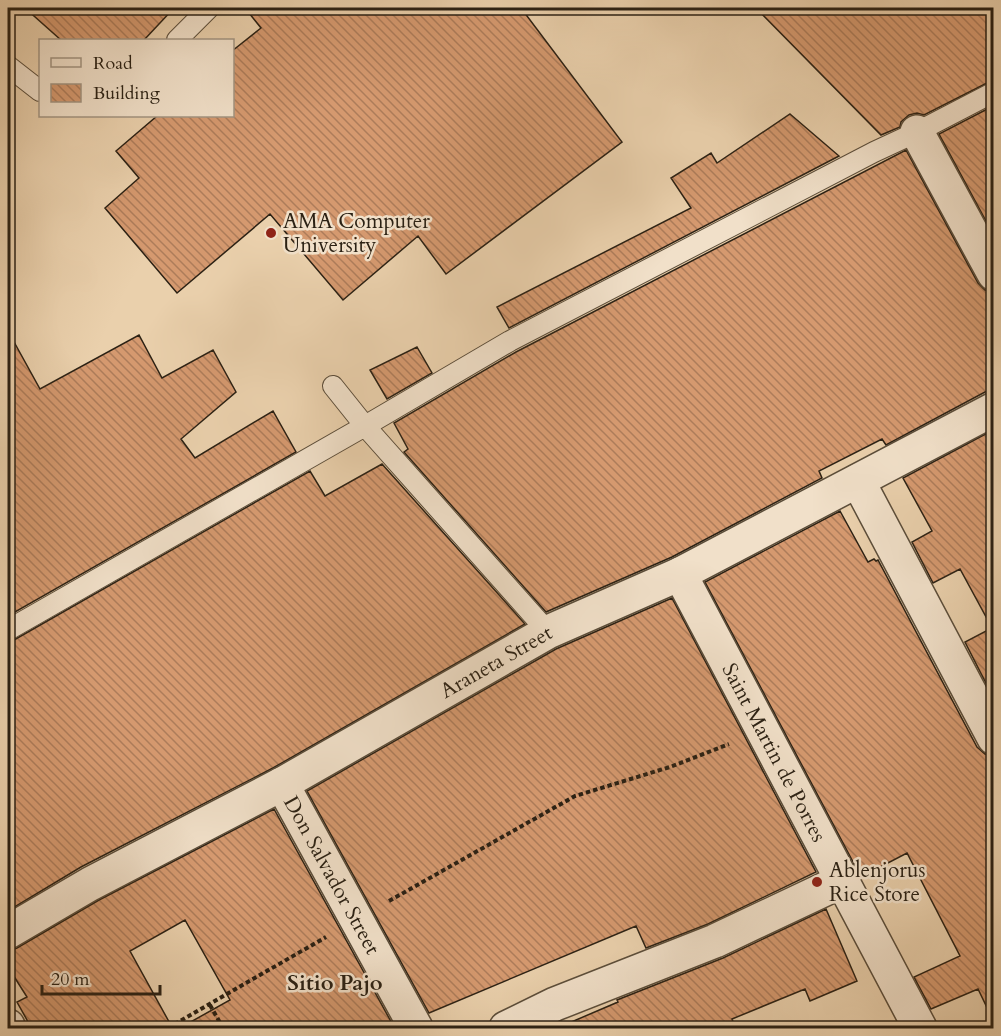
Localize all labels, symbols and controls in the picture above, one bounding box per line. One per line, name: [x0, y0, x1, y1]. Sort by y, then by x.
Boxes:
legend: [39, 39, 234, 117]
text: Road: [93, 51, 133, 76]
text: Building: [93, 81, 161, 106]
place label: AMA Computer University: [283, 207, 430, 260]
marker: AMA Computer University: [264, 226, 278, 240]
street label: Araneta Street: [435, 618, 558, 706]
street label: Saint Martin de Porres: [715, 658, 833, 847]
street label: Don Salvador Street: [276, 791, 387, 960]
place label: Ablenjorus Rice Store: [829, 856, 926, 909]
marker: Ablenjorus Rice Store: [810, 875, 824, 889]
scale bar: [42, 958, 160, 996]
text: 20 m: [51, 967, 90, 992]
district label: Sitio Pajo: [287, 968, 383, 998]

